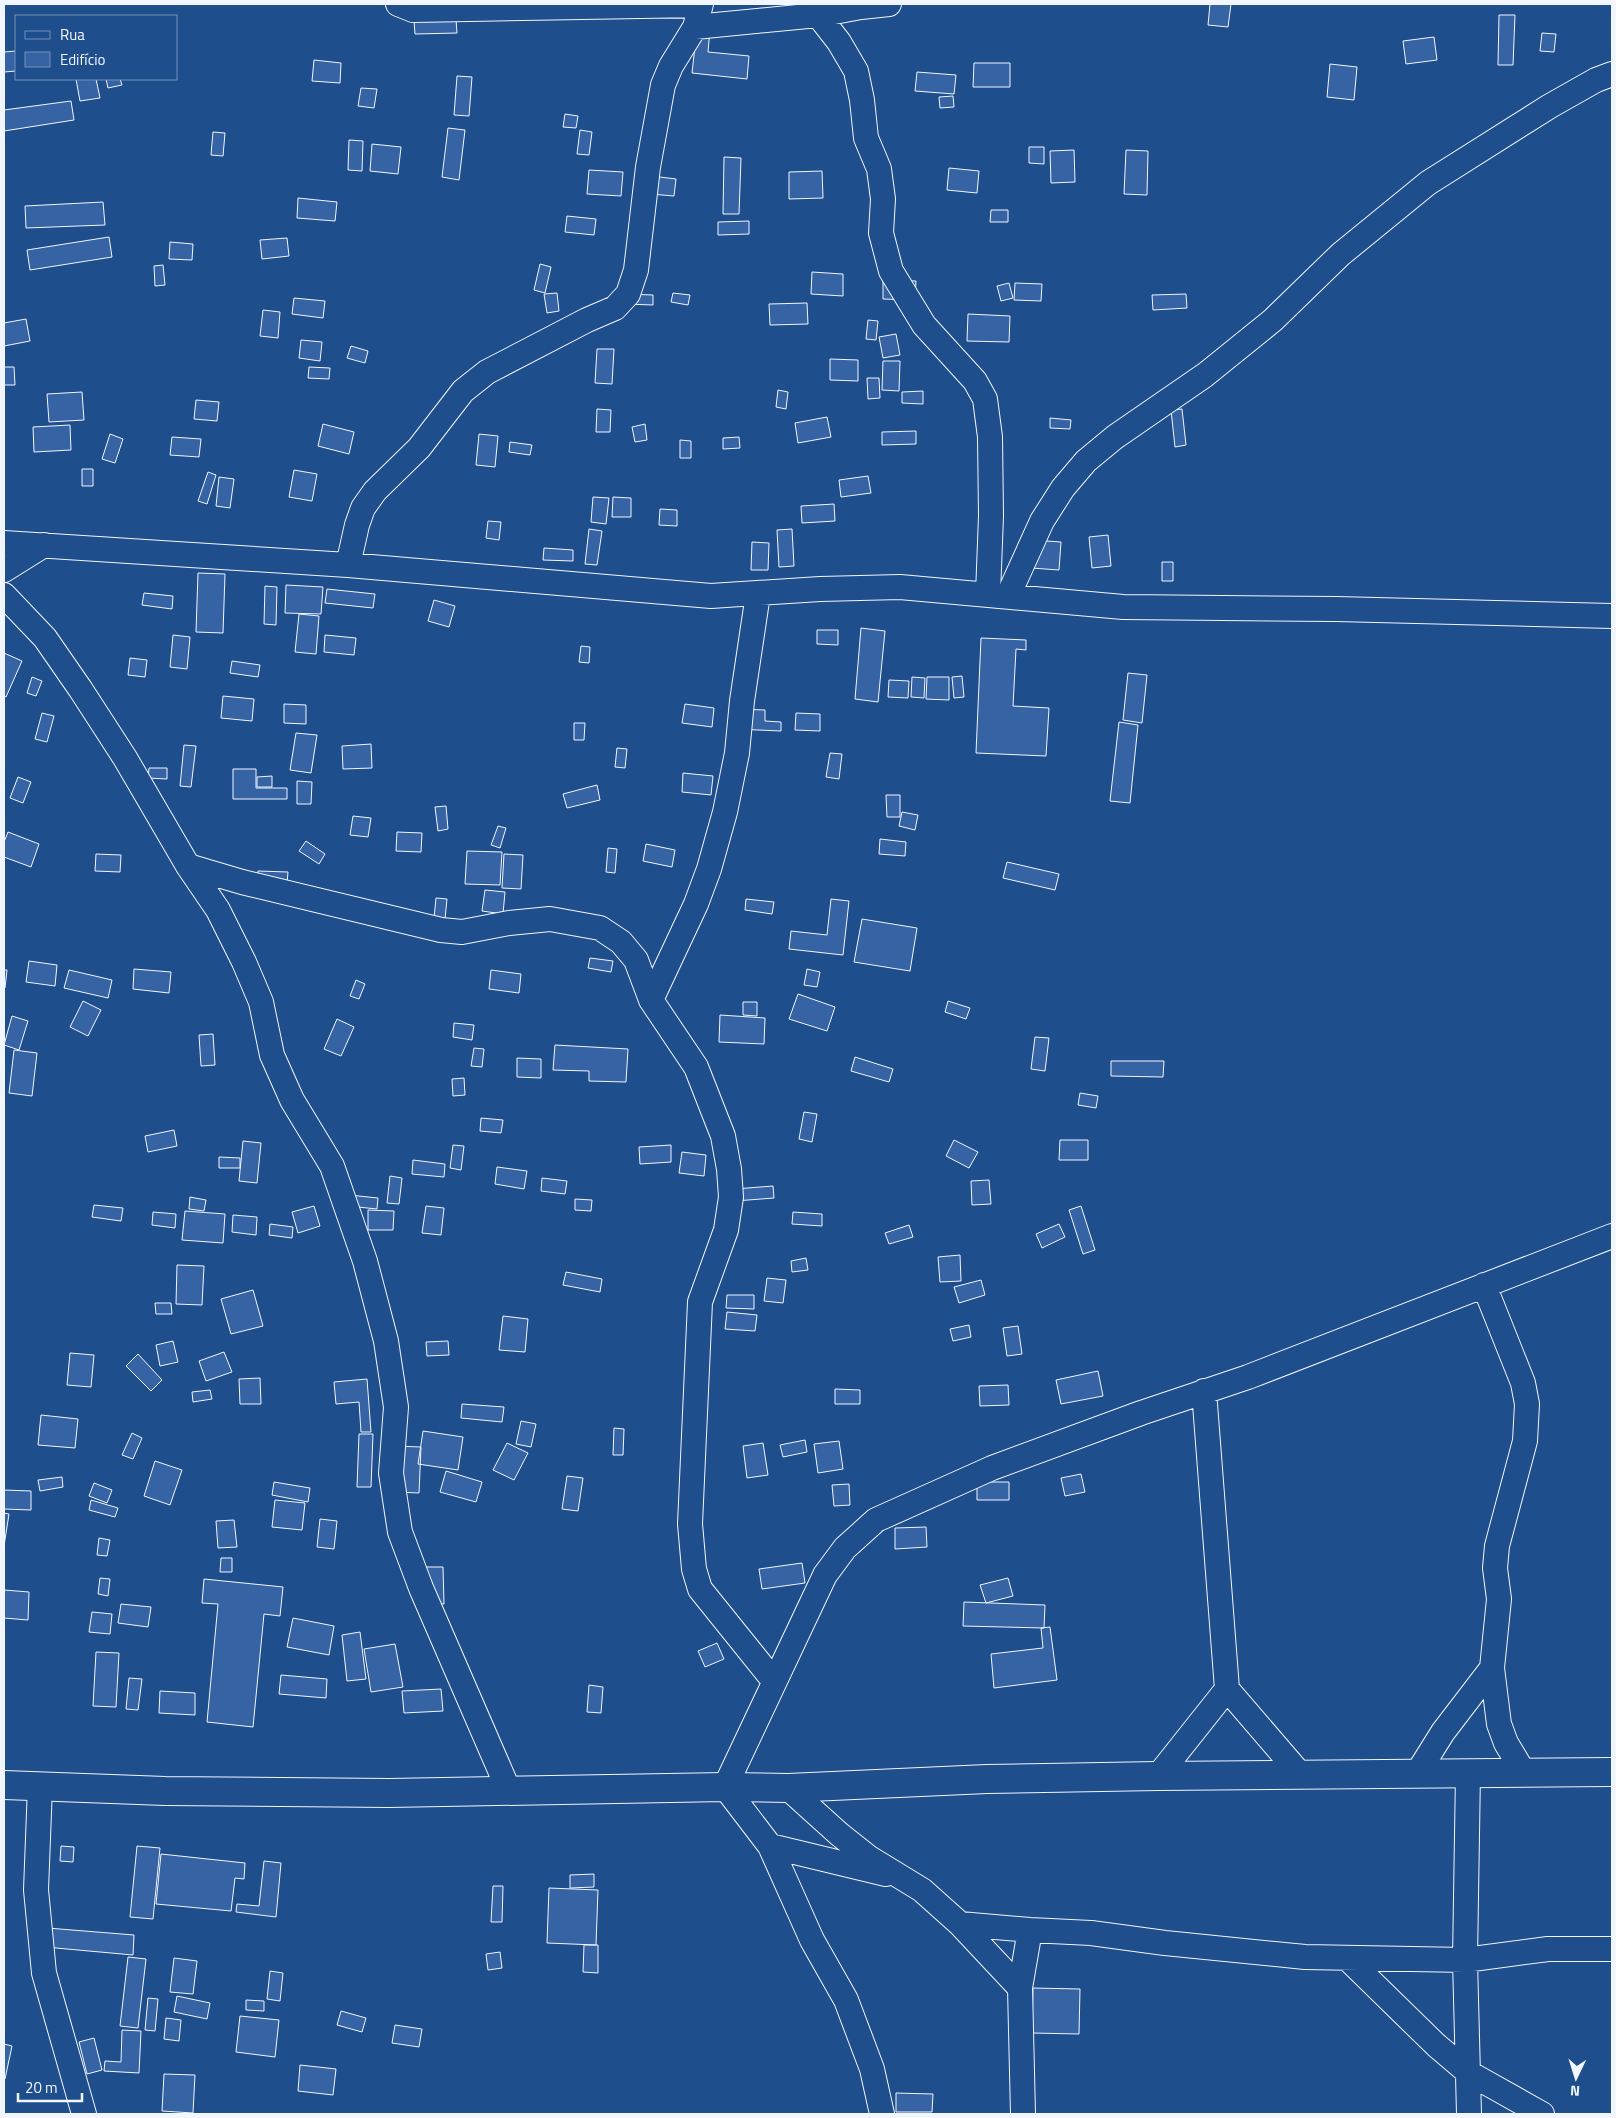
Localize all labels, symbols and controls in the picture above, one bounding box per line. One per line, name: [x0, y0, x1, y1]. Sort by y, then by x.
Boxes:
legend: [15, 15, 178, 80]
text: Rua: [60, 23, 85, 46]
text: Edifício: [60, 48, 105, 71]
north arrow: [1551, 2053, 1601, 2103]
scale bar: [18, 2070, 81, 2102]
text: 20 m: [25, 2076, 58, 2099]
text: N: [1569, 2081, 1581, 2102]

